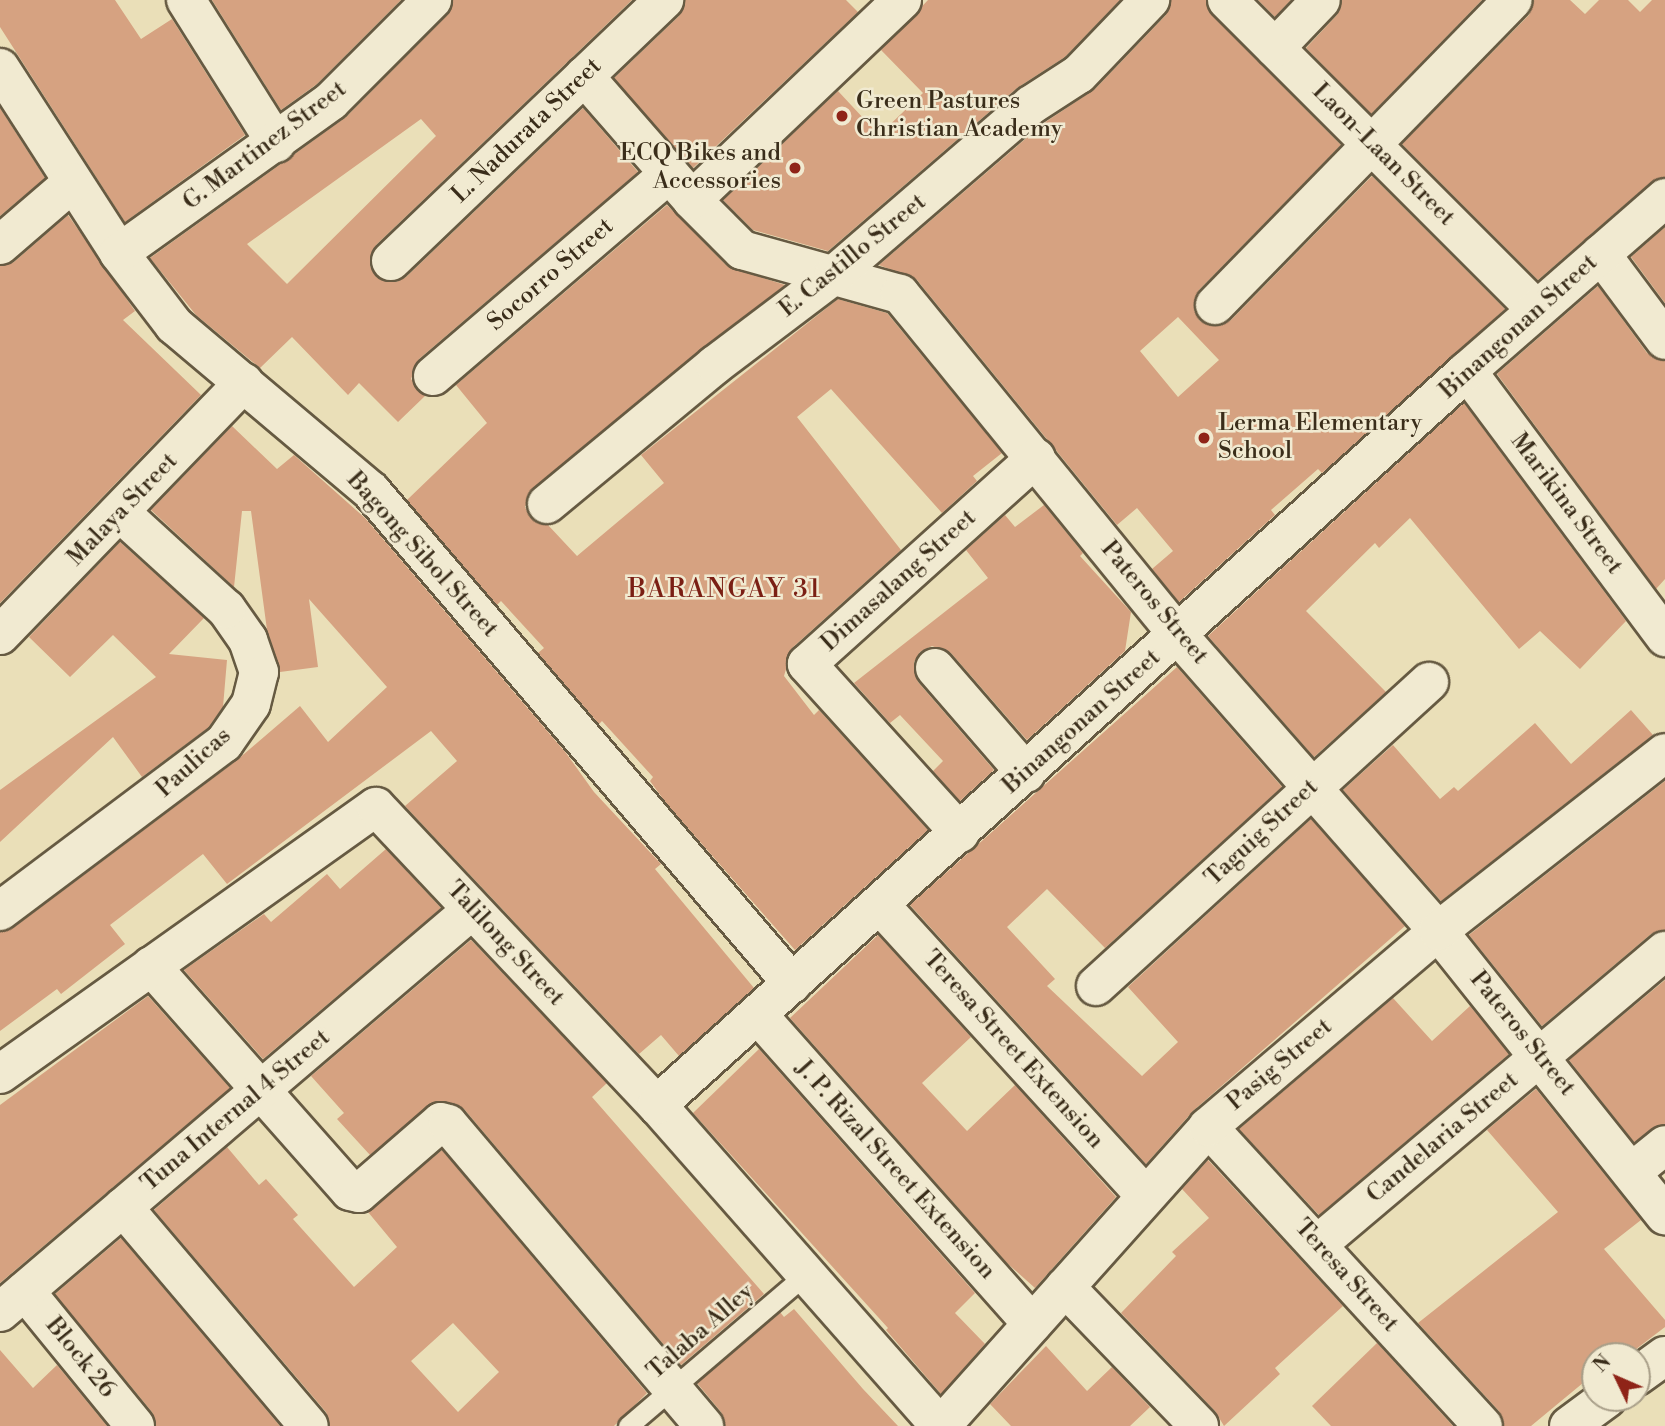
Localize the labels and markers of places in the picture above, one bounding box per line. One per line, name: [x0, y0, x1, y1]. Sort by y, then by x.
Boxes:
place label: Green Pastures Christian Academy: [856, 88, 1062, 144]
marker: Green Pastures Christian Academy: [834, 108, 850, 124]
place label: ECQ Bikes and Accessories: [620, 140, 781, 196]
marker: ECQ Bikes and Accessories: [787, 160, 803, 176]
place label: Lerma Elementary School: [1218, 410, 1422, 466]
marker: Lerma Elementary School: [1196, 430, 1212, 446]

